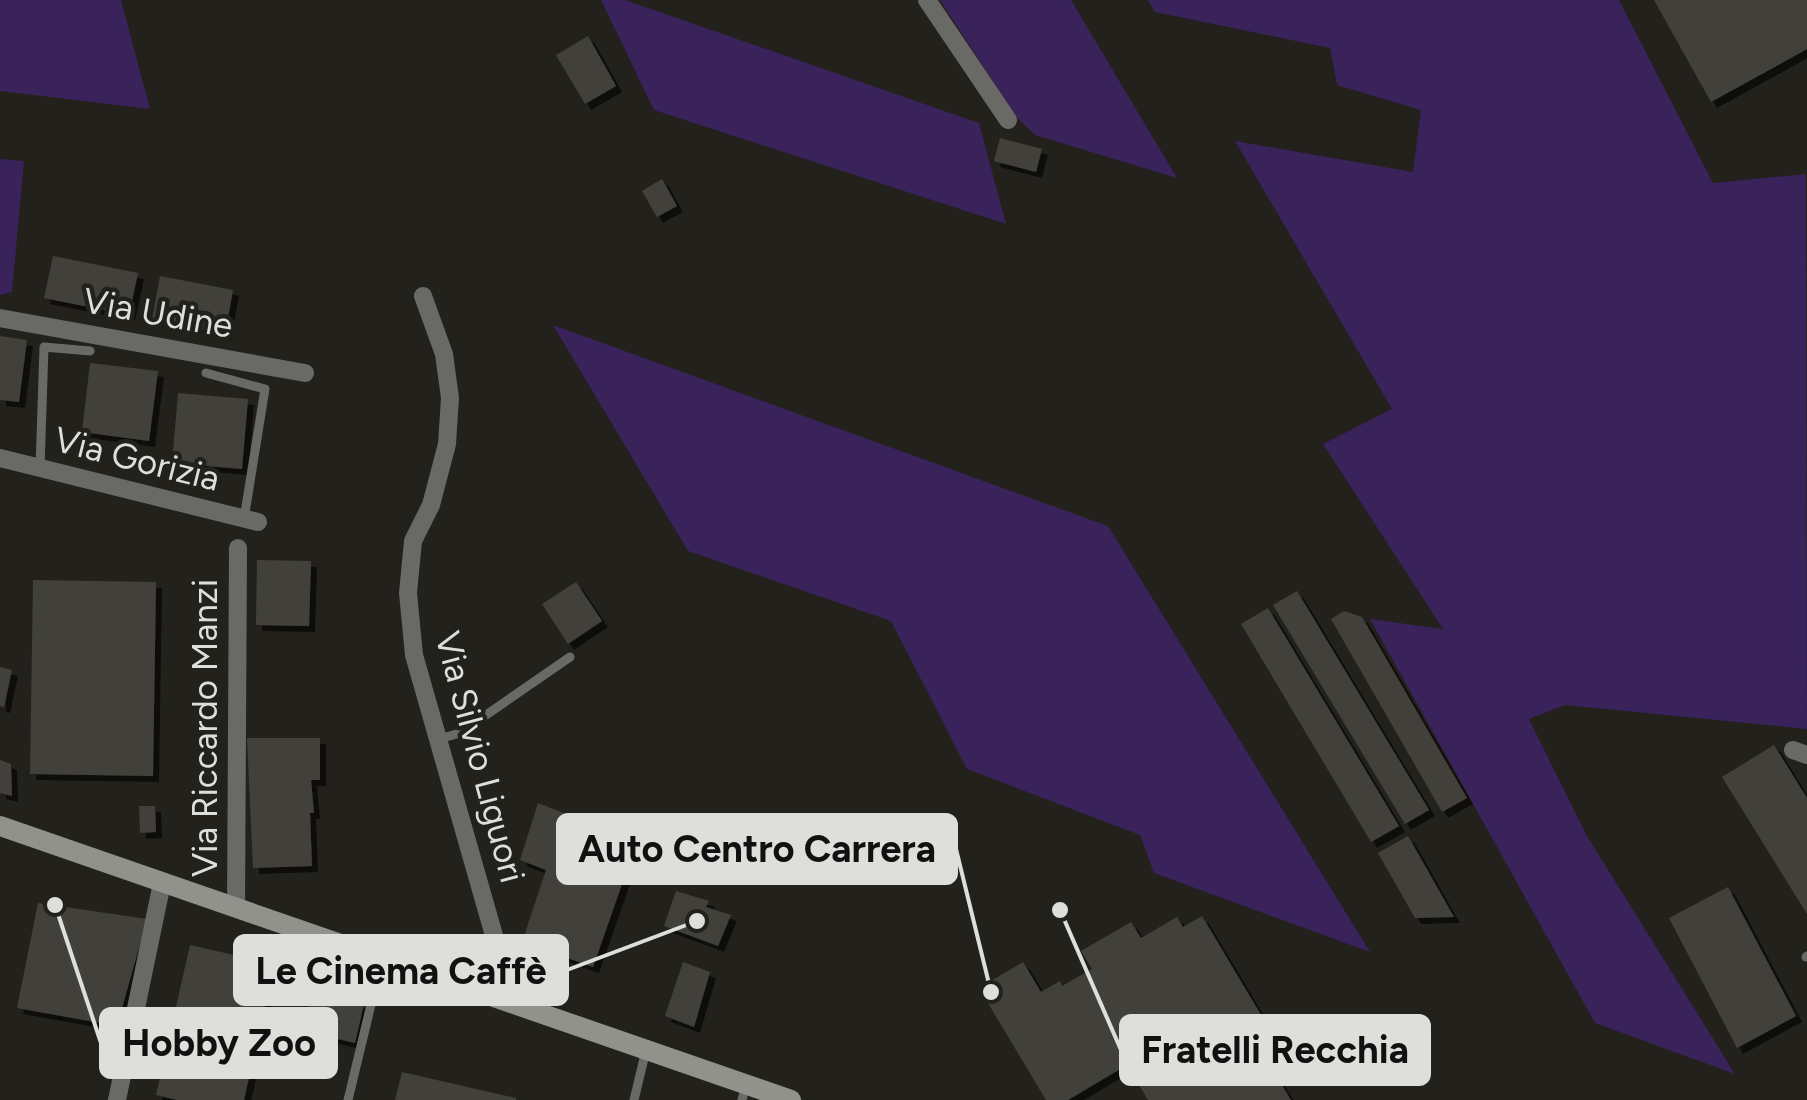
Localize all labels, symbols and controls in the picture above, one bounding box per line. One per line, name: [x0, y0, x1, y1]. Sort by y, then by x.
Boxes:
street label: Via Udine: [80, 279, 236, 347]
street label: Via Gorizia: [50, 418, 224, 500]
street label: Via Riccardo Manzi: [184, 579, 226, 877]
street label: Via Silvio Liguori: [426, 627, 534, 887]
callout: Auto Centro Carrera: [558, 815, 956, 883]
text: Auto Centro Carrera: [578, 826, 936, 872]
callout: Le Cinema Caffè: [235, 936, 567, 1004]
text: Le Cinema Caffè: [255, 948, 547, 994]
callout: Hobby Zoo: [101, 1009, 336, 1077]
callout: Fratelli Recchia: [1121, 1016, 1429, 1084]
text: Hobby Zoo: [122, 1020, 316, 1066]
text: Fratelli Recchia: [1141, 1027, 1409, 1073]

